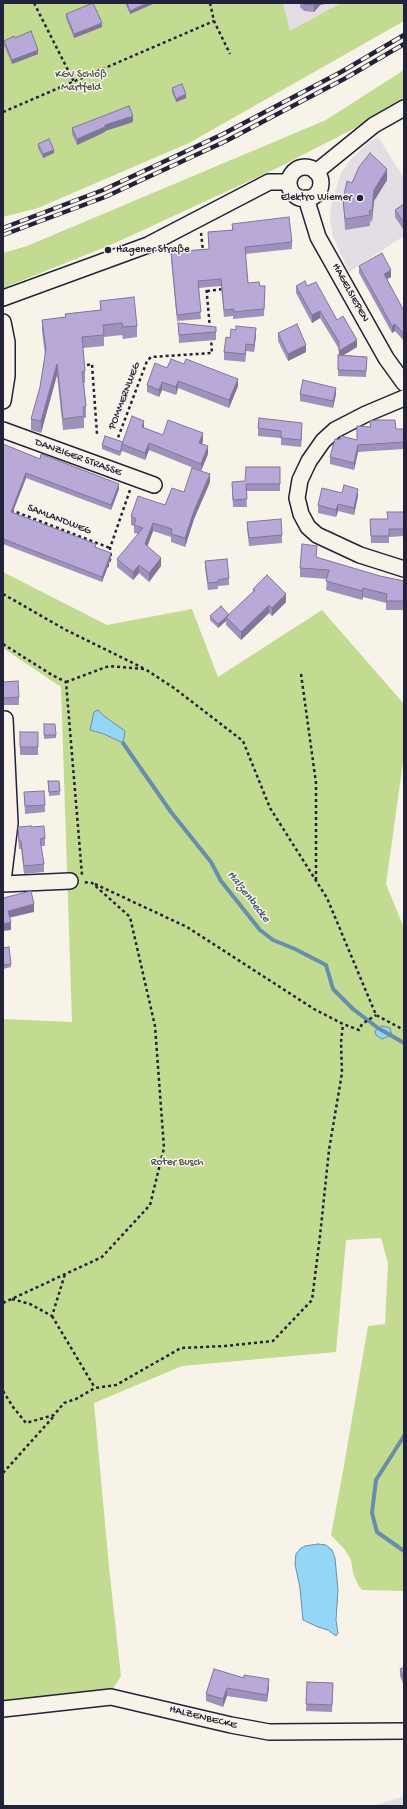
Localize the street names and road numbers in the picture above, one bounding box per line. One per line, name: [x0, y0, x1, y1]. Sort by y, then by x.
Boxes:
street label: HAGELSIEPEN: [328, 261, 372, 325]
street label: POMMERNWEG: [106, 361, 144, 431]
street label: DANZIGER STRASSE: [33, 436, 123, 480]
street label: SAMLANDWEG: [25, 502, 93, 538]
street label: HALZENBECKE: [168, 1703, 238, 1733]

